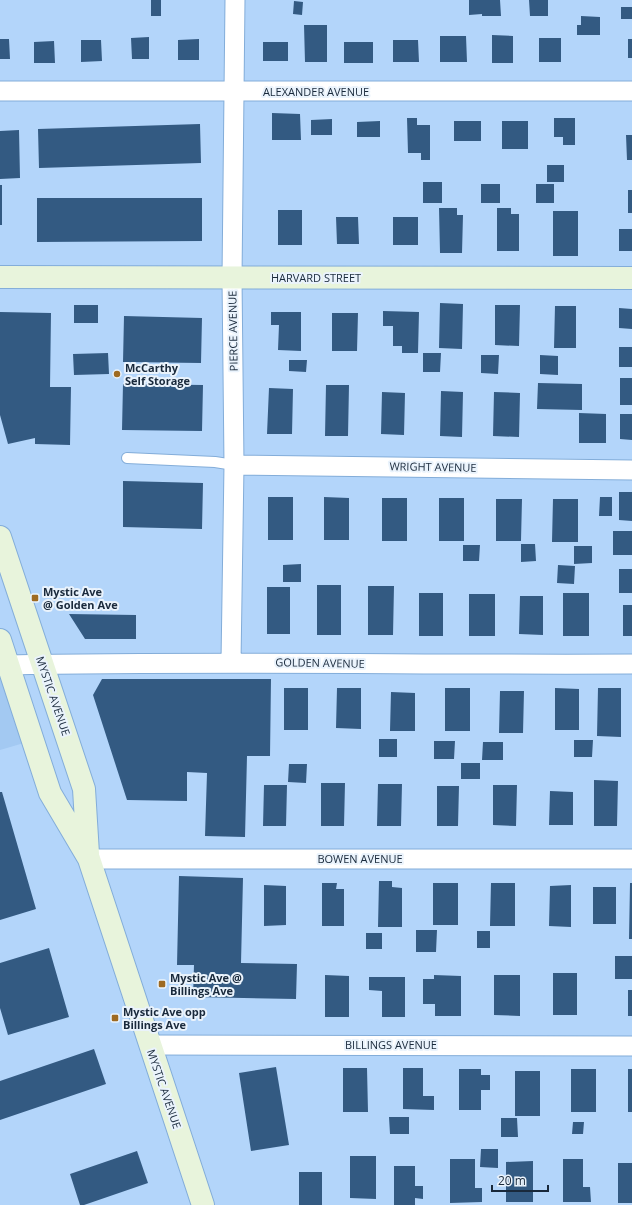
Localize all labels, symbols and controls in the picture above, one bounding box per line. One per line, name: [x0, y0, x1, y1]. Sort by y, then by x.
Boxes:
street label: ALEXANDER AVENUE: [263, 84, 369, 99]
street label: HARVARD STREET: [271, 270, 361, 285]
street label: PIERCE AVENUE: [224, 291, 241, 371]
place label: McCarthy Self Storage: [125, 360, 191, 388]
marker: McCarthy Self Storage: [112, 369, 122, 379]
street label: WRIGHT AVENUE: [389, 458, 477, 475]
place label: Mystic Ave @ Golden Ave: [43, 584, 118, 612]
marker: Mystic Ave @ Golden Ave: [30, 593, 40, 603]
street label: MYSTIC AVENUE: [33, 654, 74, 738]
street label: GOLDEN AVENUE: [275, 654, 365, 671]
street label: BOWEN AVENUE: [317, 851, 403, 866]
place label: Mystic Ave @ Billings Ave: [170, 970, 242, 998]
marker: Mystic Ave @ Billings Ave: [157, 979, 167, 989]
place label: Mystic Ave opp Billings Ave: [123, 1004, 206, 1032]
marker: Mystic Ave opp Billings Ave: [110, 1013, 120, 1023]
street label: BILLINGS AVENUE: [345, 1037, 437, 1052]
street label: MYSTIC AVENUE: [144, 1047, 185, 1131]
scale bar: [492, 1167, 548, 1193]
text: 20 m: [498, 1172, 526, 1189]

